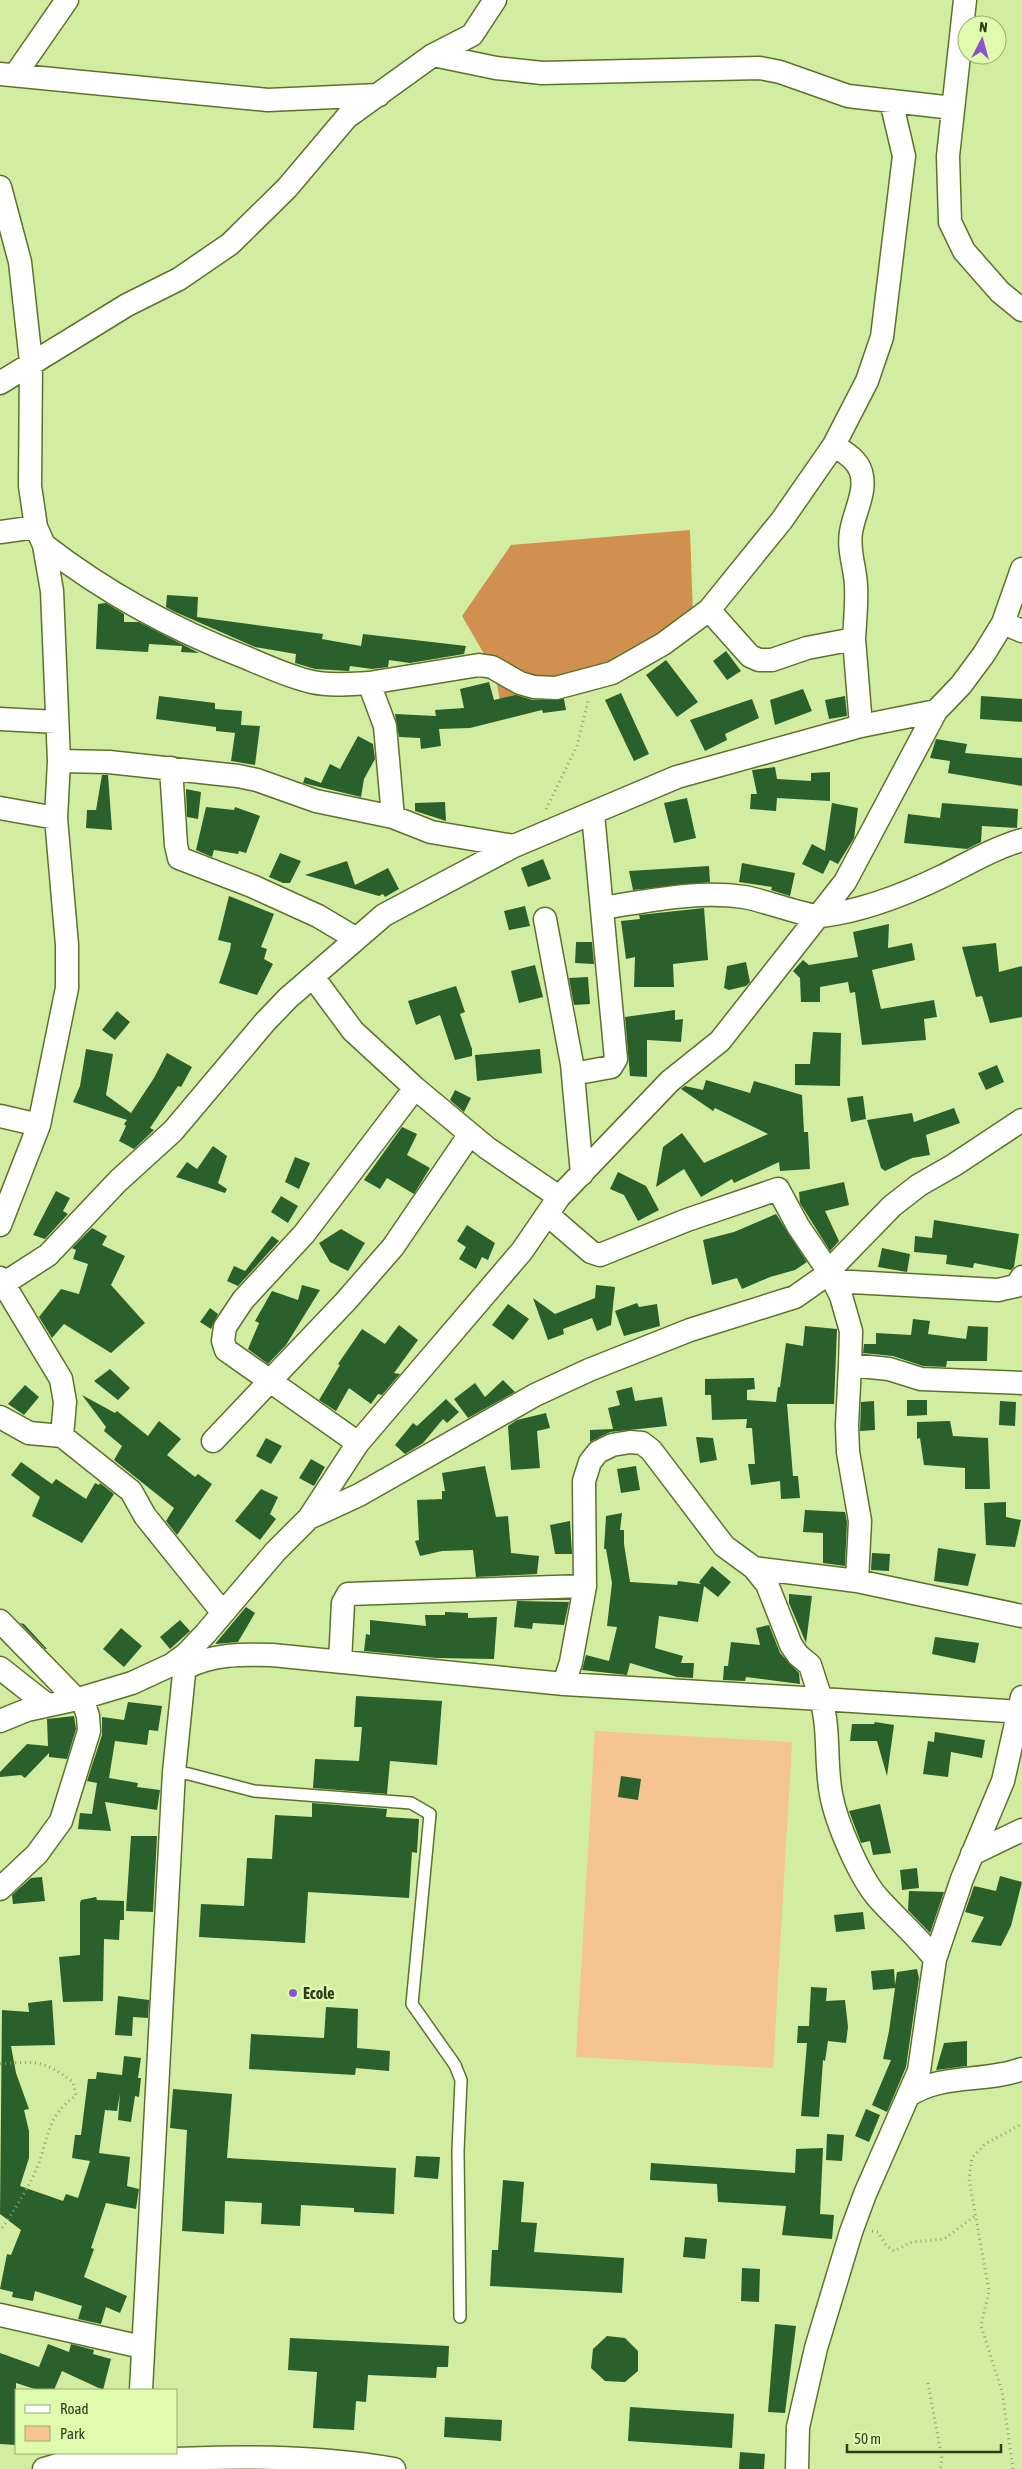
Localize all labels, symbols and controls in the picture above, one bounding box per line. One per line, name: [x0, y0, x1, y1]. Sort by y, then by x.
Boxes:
north arrow: [957, 15, 1007, 65]
text: N: [978, 19, 988, 35]
place label: Ecole: [303, 1984, 335, 2002]
marker: Ecole: [287, 1987, 299, 1999]
legend: [15, 2389, 178, 2454]
text: Road: [60, 2400, 89, 2417]
scale bar: [847, 2422, 1001, 2454]
text: Park: [60, 2425, 85, 2442]
text: 50 m: [854, 2430, 881, 2447]

